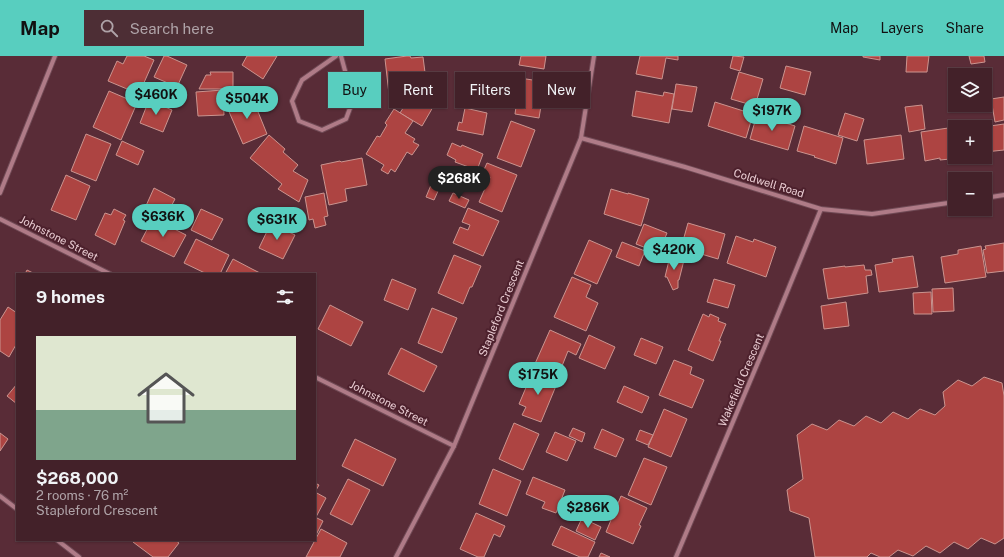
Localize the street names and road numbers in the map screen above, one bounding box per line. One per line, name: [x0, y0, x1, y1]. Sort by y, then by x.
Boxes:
street label: Coldwell Road: [732, 167, 806, 199]
street label: Johnstone Street: [18, 213, 100, 263]
street label: Stapleford Crescent: [476, 258, 526, 358]
street label: Wakefield Crescent: [716, 332, 766, 428]
street label: Johnstone Street: [348, 378, 430, 428]

